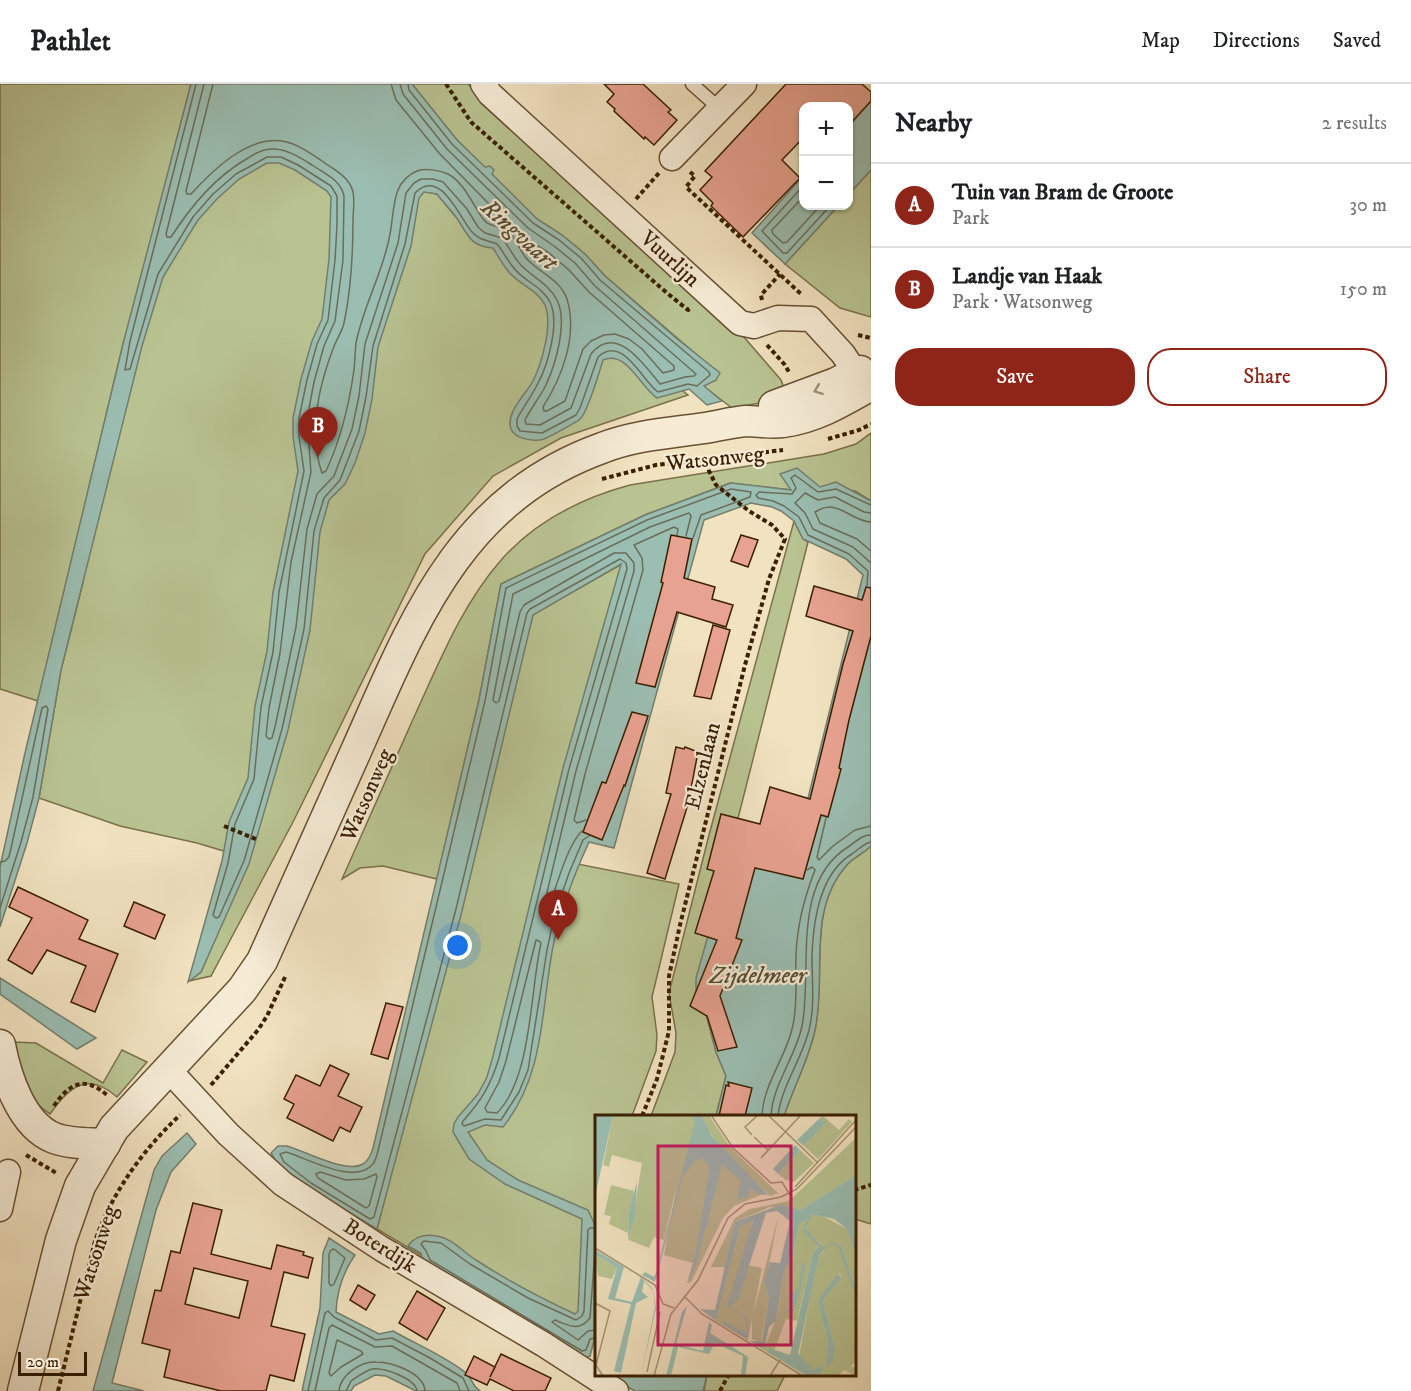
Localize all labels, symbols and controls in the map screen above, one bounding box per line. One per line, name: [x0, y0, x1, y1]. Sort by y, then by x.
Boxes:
text: Pathlet: [30, 24, 111, 59]
text: Map: [1141, 28, 1180, 54]
text: Directions: [1213, 28, 1300, 54]
text: Saved: [1333, 28, 1381, 54]
map controls: [799, 102, 853, 210]
button: +: [799, 102, 853, 156]
text: Nearby: [895, 107, 972, 140]
text: 2 results: [1322, 111, 1387, 136]
button: −: [799, 156, 853, 210]
text: Tuin van Bram de Groote: [952, 179, 1173, 206]
water label: Ringvaart: [474, 192, 565, 278]
text: A: [908, 193, 921, 218]
text: 30 m: [1349, 193, 1387, 218]
text: Park: [952, 206, 989, 231]
street label: Vuurlijn: [634, 224, 706, 293]
text: Landje van Haak: [952, 263, 1102, 290]
text: B: [908, 277, 921, 302]
text: 150 m: [1340, 277, 1387, 302]
text: Park · Watsonweg: [952, 290, 1092, 315]
button: Save: [895, 348, 1135, 406]
button: Share: [1147, 348, 1387, 406]
one-way arrow: [813, 383, 824, 395]
pin: B: [298, 408, 338, 457]
street label: Watsonweg: [664, 440, 766, 478]
street label: Elzenlaan: [679, 719, 727, 813]
street label: Watsonweg: [334, 744, 399, 846]
pin: A: [538, 890, 578, 940]
your location: [443, 931, 472, 960]
water label: Zijdelmeer: [709, 961, 809, 991]
inset map: [595, 1115, 856, 1376]
street label: Watsonweg: [68, 1202, 124, 1305]
street label: Boterdijk: [338, 1213, 422, 1279]
scale bar: [18, 1349, 87, 1376]
text: 20 m: [27, 1352, 59, 1372]

